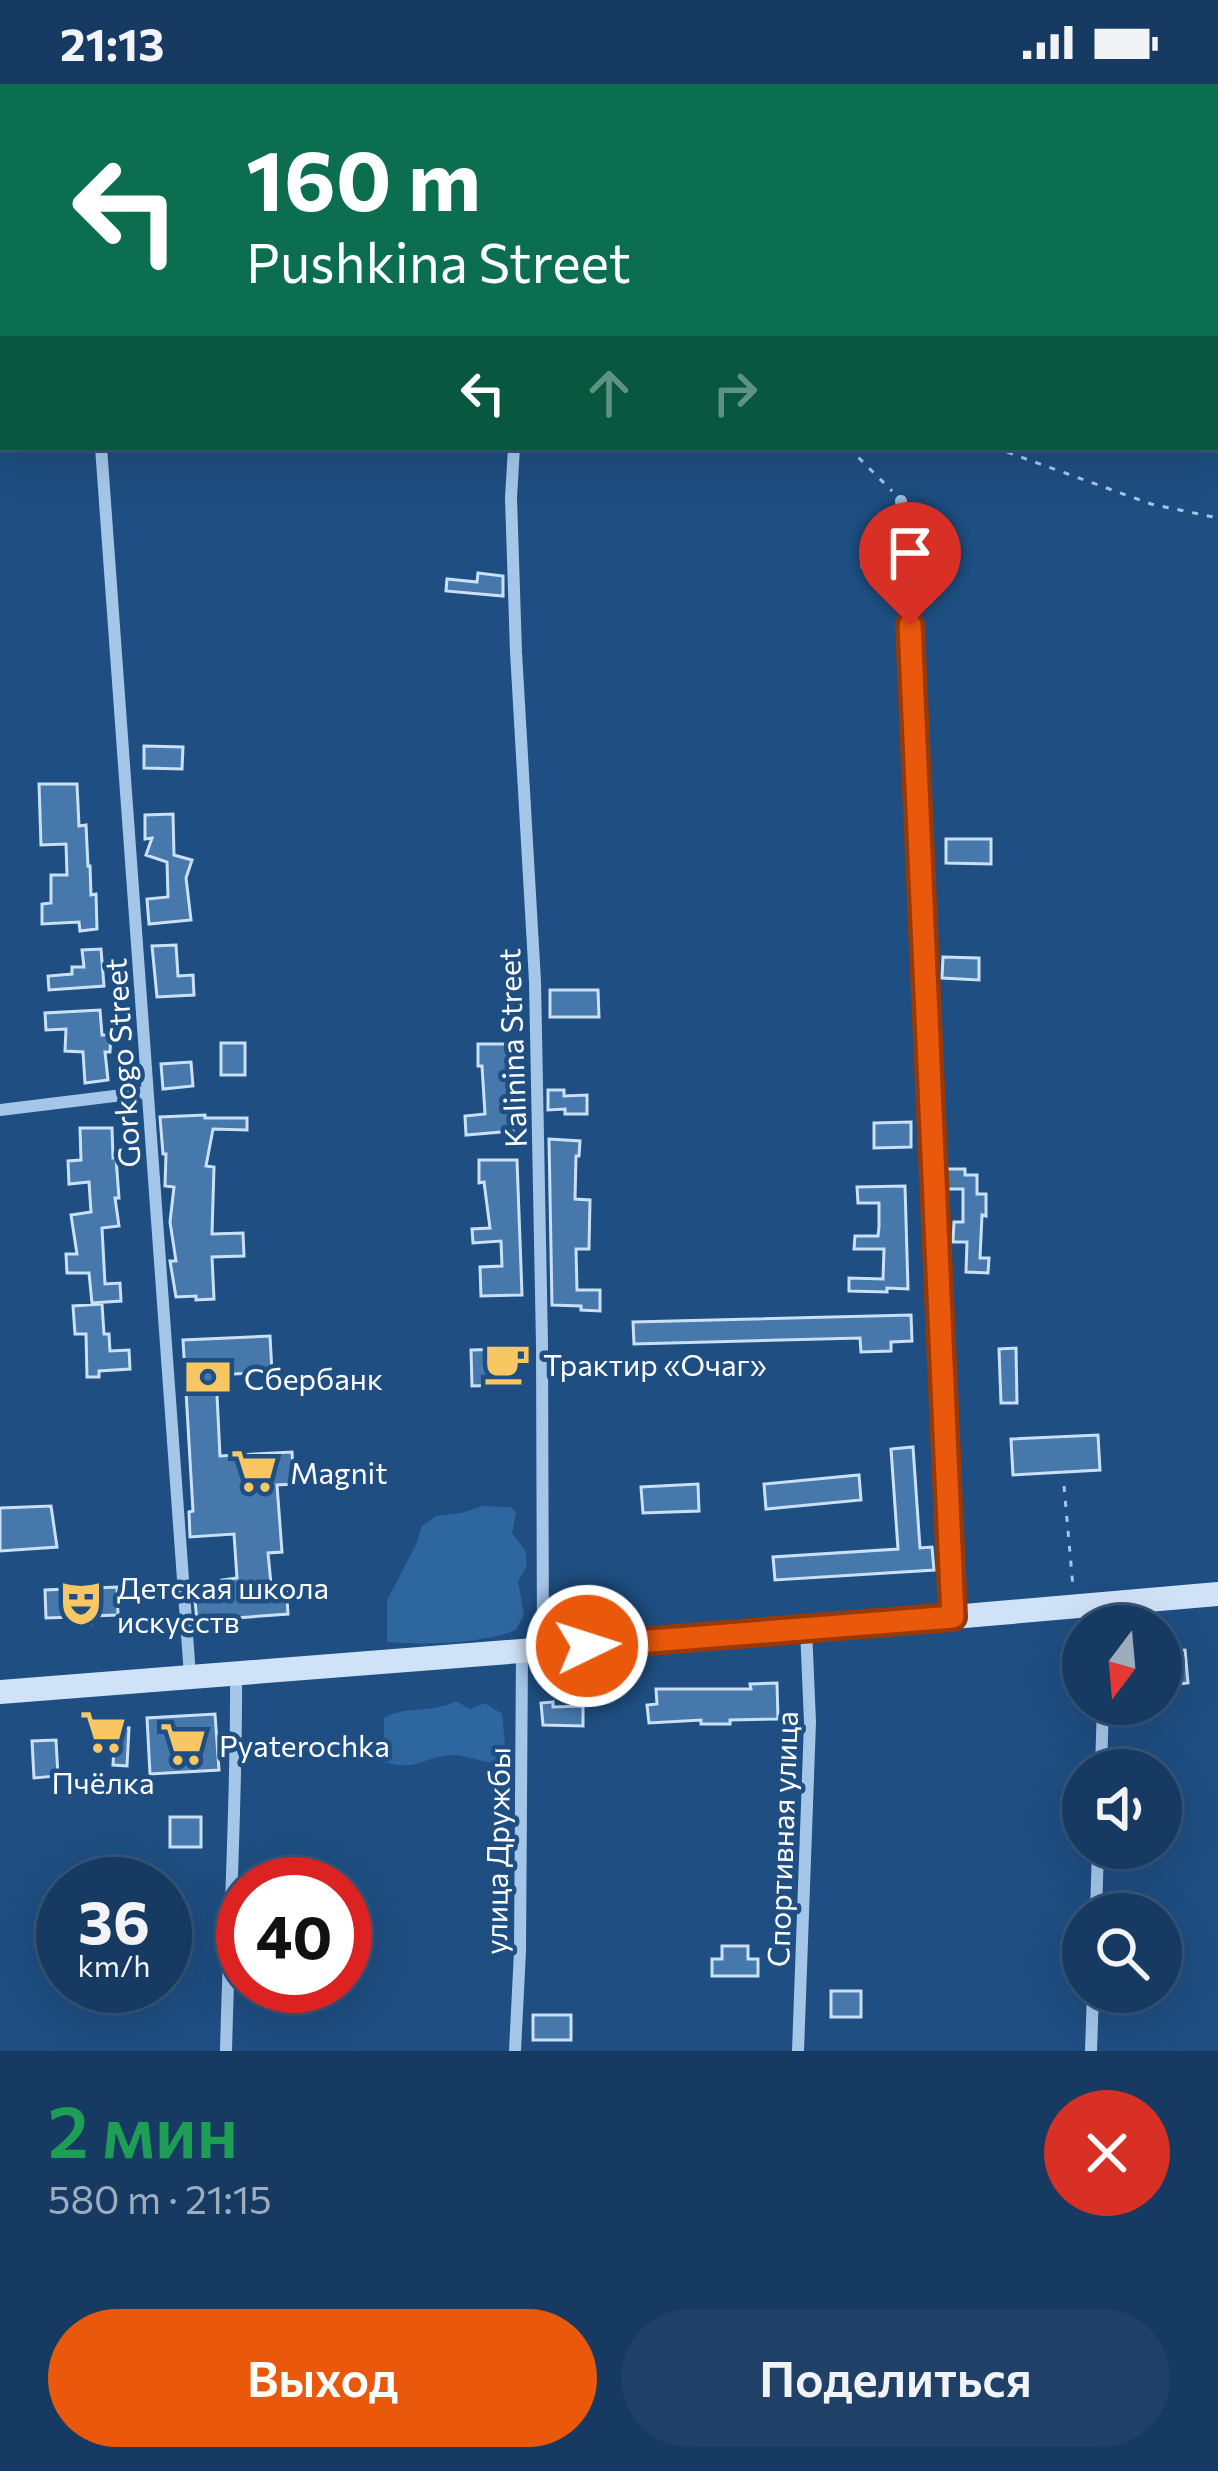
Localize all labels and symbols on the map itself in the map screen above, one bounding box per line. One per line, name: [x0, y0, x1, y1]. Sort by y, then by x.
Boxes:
pin: [859, 502, 961, 625]
street label: Kalinina Street: [489, 948, 533, 1148]
street label: Gorkogo Street: [95, 957, 147, 1169]
cafe icon: Трактир «Очаг»: [482, 1338, 532, 1388]
place label: Трактир «Очаг»: [543, 1345, 767, 1382]
bank icon: Сбербанк: [183, 1352, 233, 1402]
place label: Сбербанк: [244, 1359, 383, 1396]
supermarket icon: Magnit: [229, 1446, 279, 1496]
place label: Magnit: [290, 1453, 388, 1490]
place label: Детская школа искусств: [117, 1568, 329, 1639]
theatre icon: Детская школа искусств: [56, 1578, 106, 1628]
position arrow: [524, 1583, 650, 1709]
north arrow: [1062, 1605, 1182, 1725]
supermarket icon: Пчёлка: [78, 1707, 128, 1757]
street label: Спортивная улица: [758, 1710, 804, 1968]
supermarket icon: Pyaterochka: [158, 1719, 208, 1769]
place label: Pyaterochka: [219, 1726, 390, 1763]
street label: улица Дружбы: [476, 1747, 516, 1955]
place label: Пчёлка: [51, 1763, 155, 1800]
speed limit sign: 40: [216, 1857, 372, 2013]

